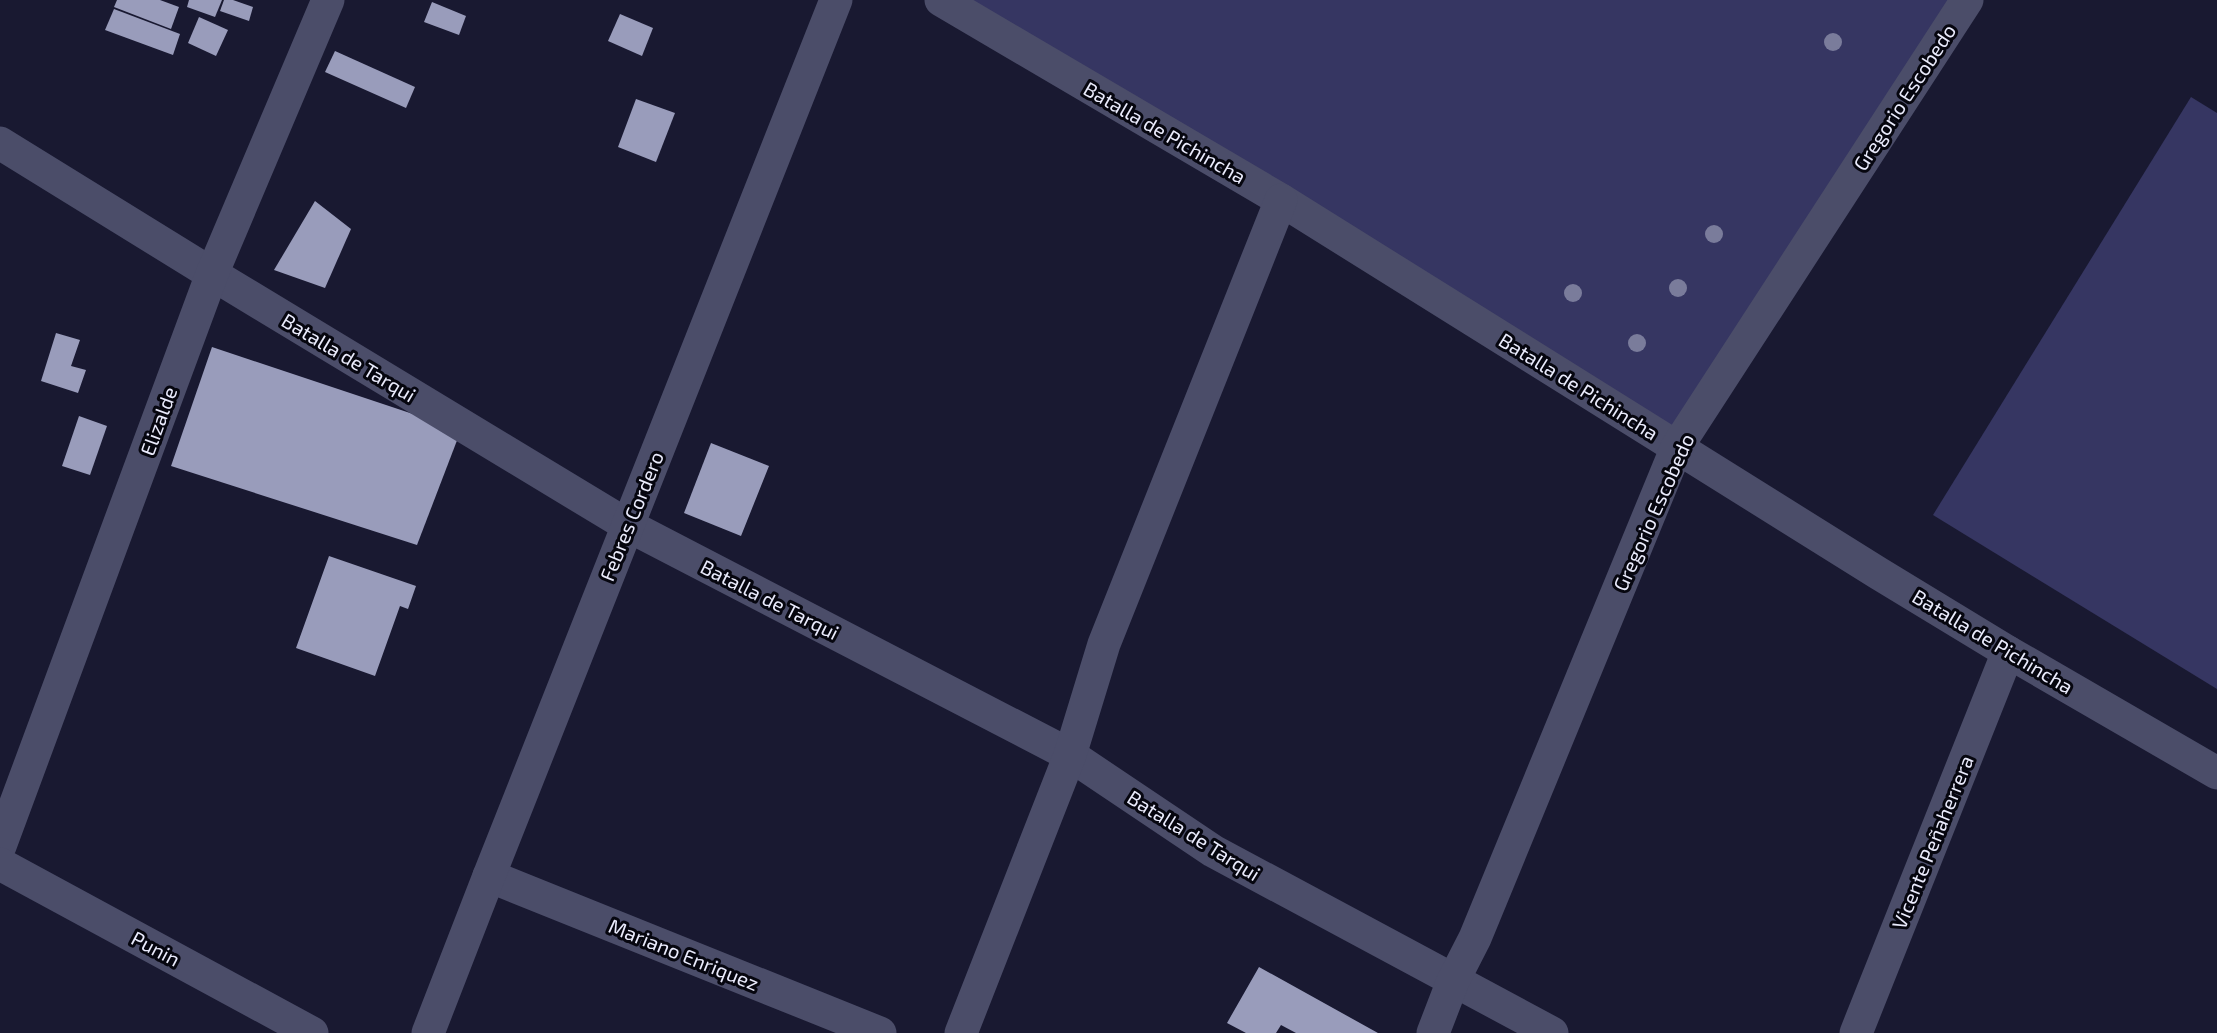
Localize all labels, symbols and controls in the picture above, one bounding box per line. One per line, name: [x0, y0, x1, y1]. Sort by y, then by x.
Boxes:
street label: Gregorio Escobedo: [1848, 19, 1960, 175]
street label: Batalla de Pichincha: [1080, 76, 1250, 188]
street label: Batalla de Tarqui: [278, 308, 420, 406]
street label: Batalla de Pichincha: [1495, 327, 1663, 445]
street label: Elizalde: [135, 383, 181, 459]
street label: Gregorio Escobedo: [1608, 430, 1698, 594]
street label: Febres Cordero: [594, 448, 668, 584]
street label: Batalla de Tarqui: [697, 554, 843, 644]
street label: Batalla de Pichincha: [1908, 584, 2078, 698]
street label: Vicente Peñaherrera: [1886, 752, 1978, 932]
street label: Batalla de Tarqui: [1123, 785, 1265, 885]
street label: Mariano Enriquez: [606, 913, 762, 995]
street label: Punin: [128, 925, 184, 971]

